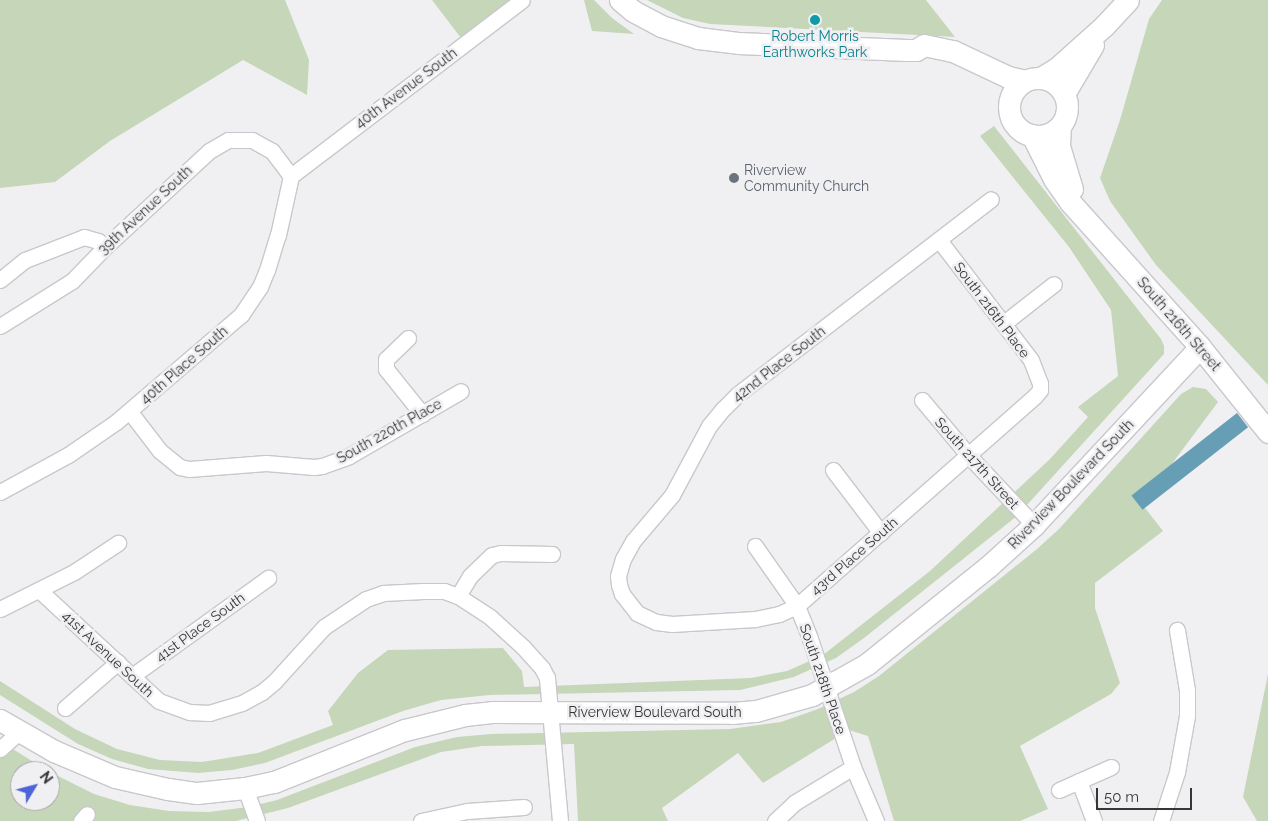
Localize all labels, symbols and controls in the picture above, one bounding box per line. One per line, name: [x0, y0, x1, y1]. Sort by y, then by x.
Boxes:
marker: Robert Morris Earthworks Park: [809, 14, 821, 26]
place label: Robert Morris Earthworks Park: [763, 28, 867, 60]
street label: 40th Avenue South: [352, 44, 460, 132]
street label: 39th Avenue South: [94, 162, 196, 258]
place label: Riverview Community Church: [744, 162, 870, 194]
marker: Riverview Community Church: [728, 172, 740, 184]
street label: South 216th Place: [950, 259, 1034, 361]
street label: South 216th Street: [1134, 274, 1224, 374]
street label: 40th Place South: [137, 323, 231, 407]
street label: 42nd Place South: [729, 323, 829, 405]
street label: South 220th Place: [334, 395, 444, 467]
street label: South 217th Street: [931, 414, 1023, 512]
street label: Riverview Boulevard South: [1005, 416, 1137, 552]
street label: 43rd Place South: [807, 514, 901, 598]
street label: 41st Place South: [152, 589, 248, 665]
street label: 41st Avenue South: [59, 607, 157, 701]
street label: South 218th Place: [796, 622, 850, 736]
street label: Riverview Boulevard South: [568, 704, 742, 720]
north arrow: [10, 761, 60, 811]
text: N: [37, 768, 56, 787]
scale bar: [1098, 778, 1194, 810]
text: 50 m: [1104, 788, 1139, 806]

